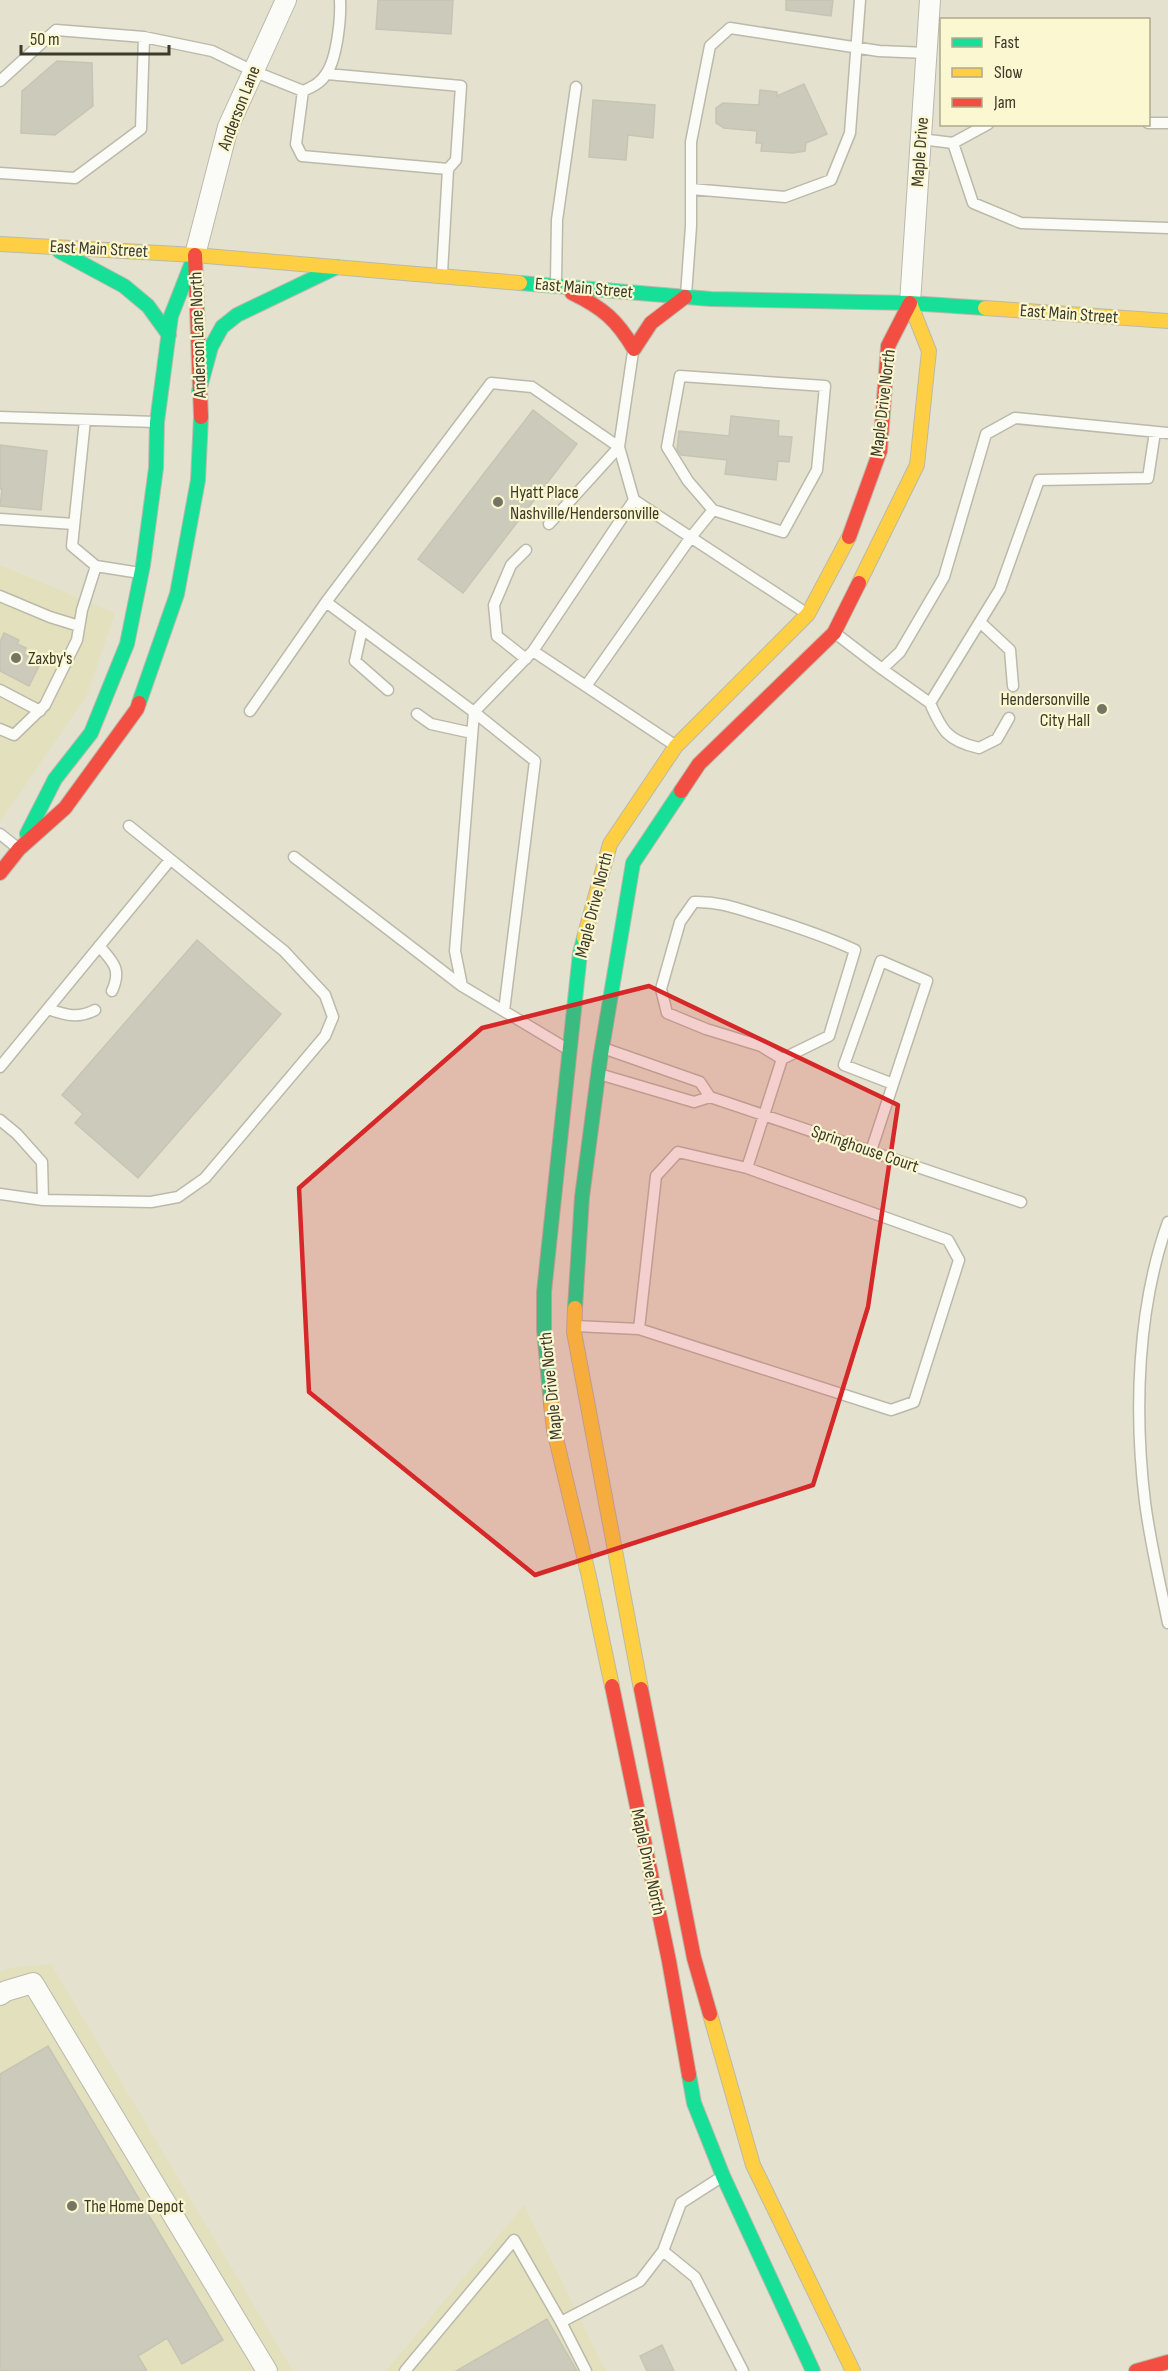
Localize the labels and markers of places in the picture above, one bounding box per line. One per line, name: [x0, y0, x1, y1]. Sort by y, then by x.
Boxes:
place label: Hyatt Place Nashville/Hendersonville: [510, 482, 659, 524]
marker: Hyatt Place Nashville/Hendersonville: [491, 495, 505, 509]
place label: Zaxby's: [28, 648, 73, 669]
marker: Zaxby's: [9, 651, 23, 665]
place label: Hendersonville City Hall: [1000, 689, 1090, 731]
marker: Hendersonville City Hall: [1095, 702, 1109, 716]
place label: The Home Depot: [84, 2196, 184, 2217]
marker: The Home Depot: [65, 2199, 79, 2213]

